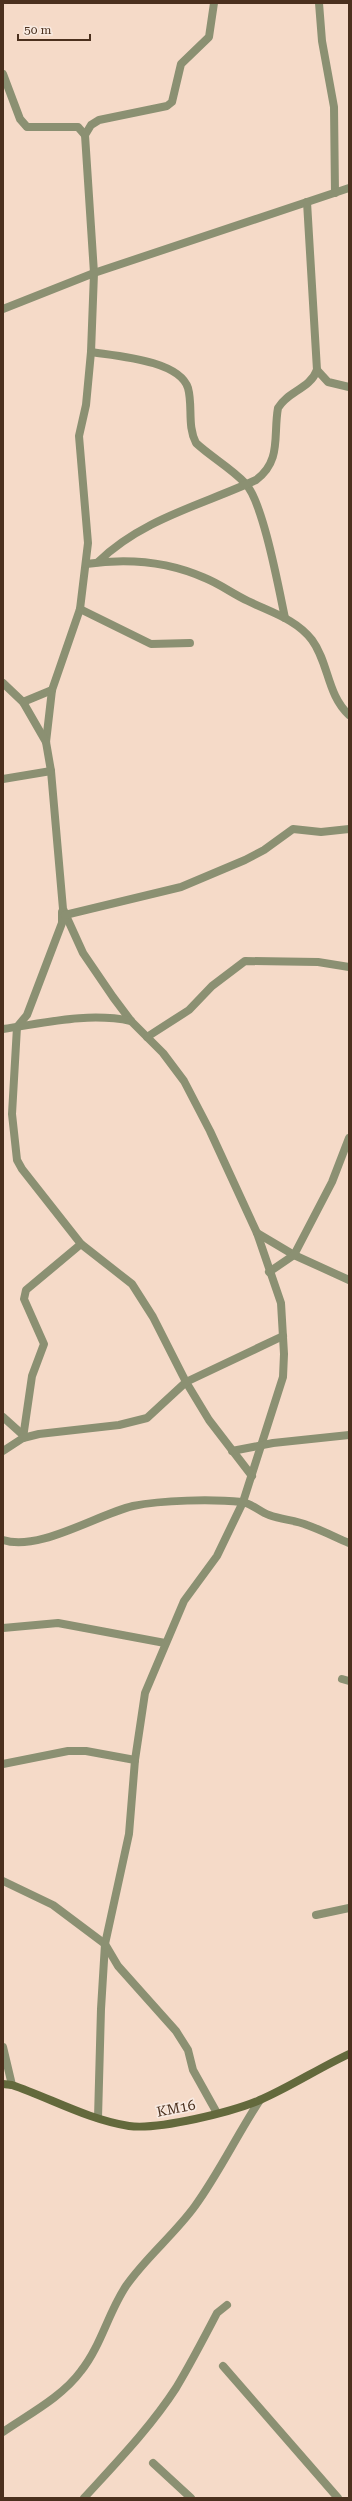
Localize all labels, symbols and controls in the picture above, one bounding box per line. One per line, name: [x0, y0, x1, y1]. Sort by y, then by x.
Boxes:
scale bar: [18, 16, 90, 42]
text: 50 m: [24, 23, 51, 37]
street label: KM16: [155, 2096, 197, 2120]

